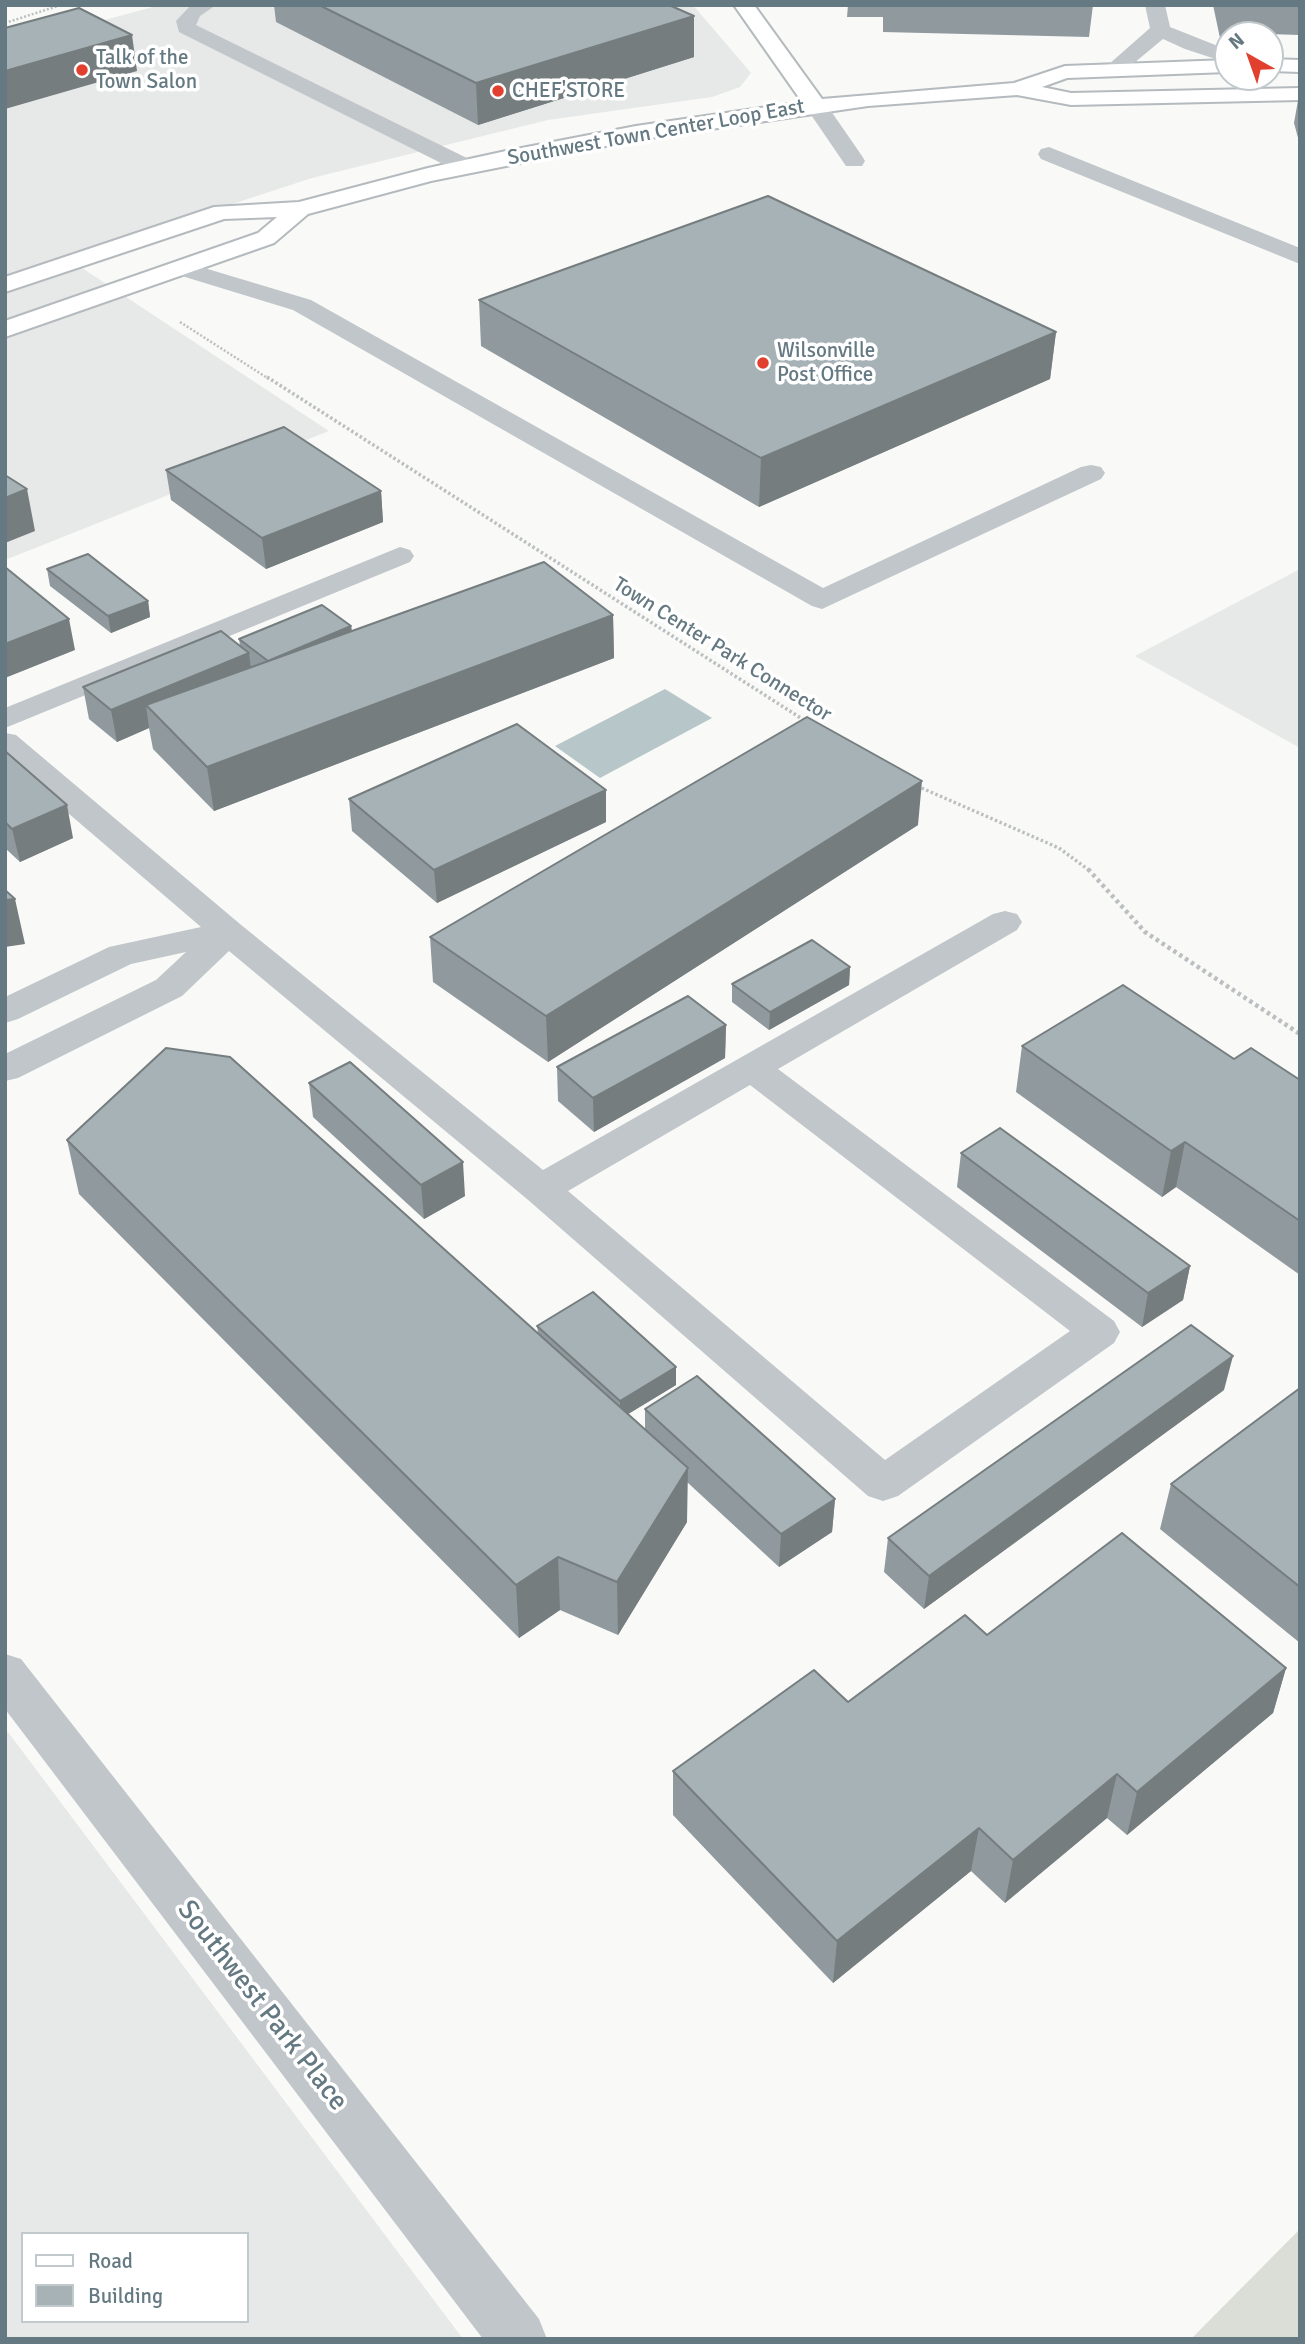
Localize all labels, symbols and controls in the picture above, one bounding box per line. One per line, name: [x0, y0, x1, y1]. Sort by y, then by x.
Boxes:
north arrow: [1214, 21, 1284, 91]
text: N: [1224, 28, 1250, 55]
place label: Talk of the Town Salon: [96, 45, 197, 95]
marker: Talk of the Town Salon: [74, 62, 90, 78]
place label: CHEF'STORE: [512, 78, 625, 104]
marker: CHEF'STORE: [490, 83, 506, 99]
street label: Southwest Town Center Loop East: [506, 94, 806, 172]
place label: Wilsonville Post Office: [777, 338, 875, 388]
marker: Wilsonville Post Office: [755, 355, 771, 371]
street label: Town Center Park Connector: [608, 572, 836, 728]
street label: Southwest Park Place: [170, 1894, 354, 2118]
legend: [21, 2232, 248, 2323]
text: Road: [88, 2248, 133, 2274]
text: Building: [88, 2283, 163, 2309]

